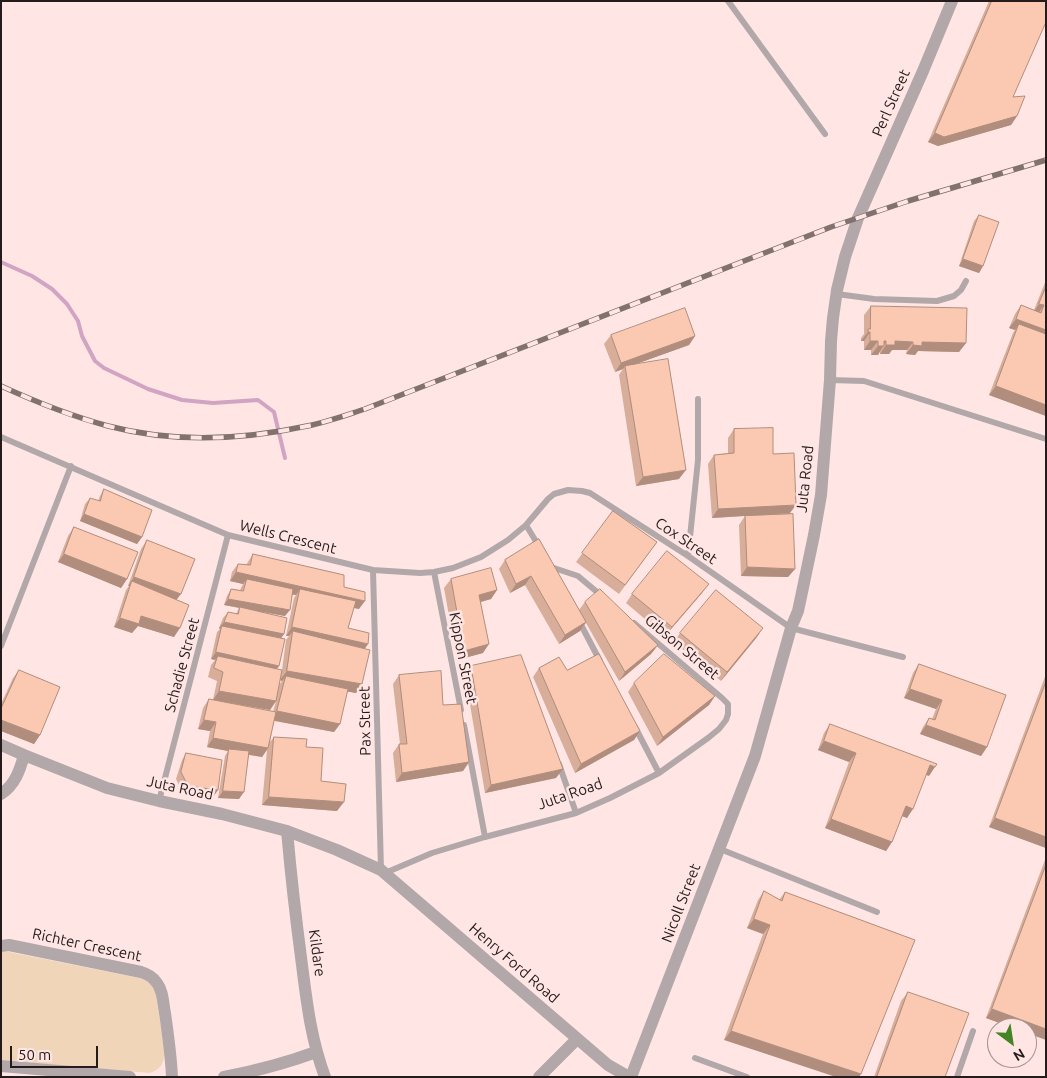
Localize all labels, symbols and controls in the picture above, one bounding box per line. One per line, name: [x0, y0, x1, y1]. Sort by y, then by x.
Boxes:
street label: Perl Street: [868, 67, 914, 139]
street label: Juta Road: [793, 444, 817, 514]
street label: Cox Street: [652, 514, 720, 568]
street label: Wells Crescent: [238, 516, 338, 558]
street label: Kippon Street: [445, 610, 481, 706]
street label: Gibson Street: [641, 611, 723, 683]
street label: Schadie Street: [161, 616, 203, 714]
street label: Pax Street: [355, 686, 375, 756]
street label: Juta Road: [145, 772, 215, 804]
street label: Juta Road: [535, 774, 605, 814]
street label: Nicoll Street: [658, 861, 704, 945]
street label: Henry Ford Road: [465, 919, 563, 1007]
street label: Richter Crescent: [31, 925, 143, 965]
street label: Kildare: [305, 928, 329, 978]
north arrow: [987, 1018, 1037, 1068]
scale bar: [12, 1036, 100, 1068]
text: N: [1011, 1045, 1028, 1065]
text: 50 m: [18, 1046, 51, 1063]

